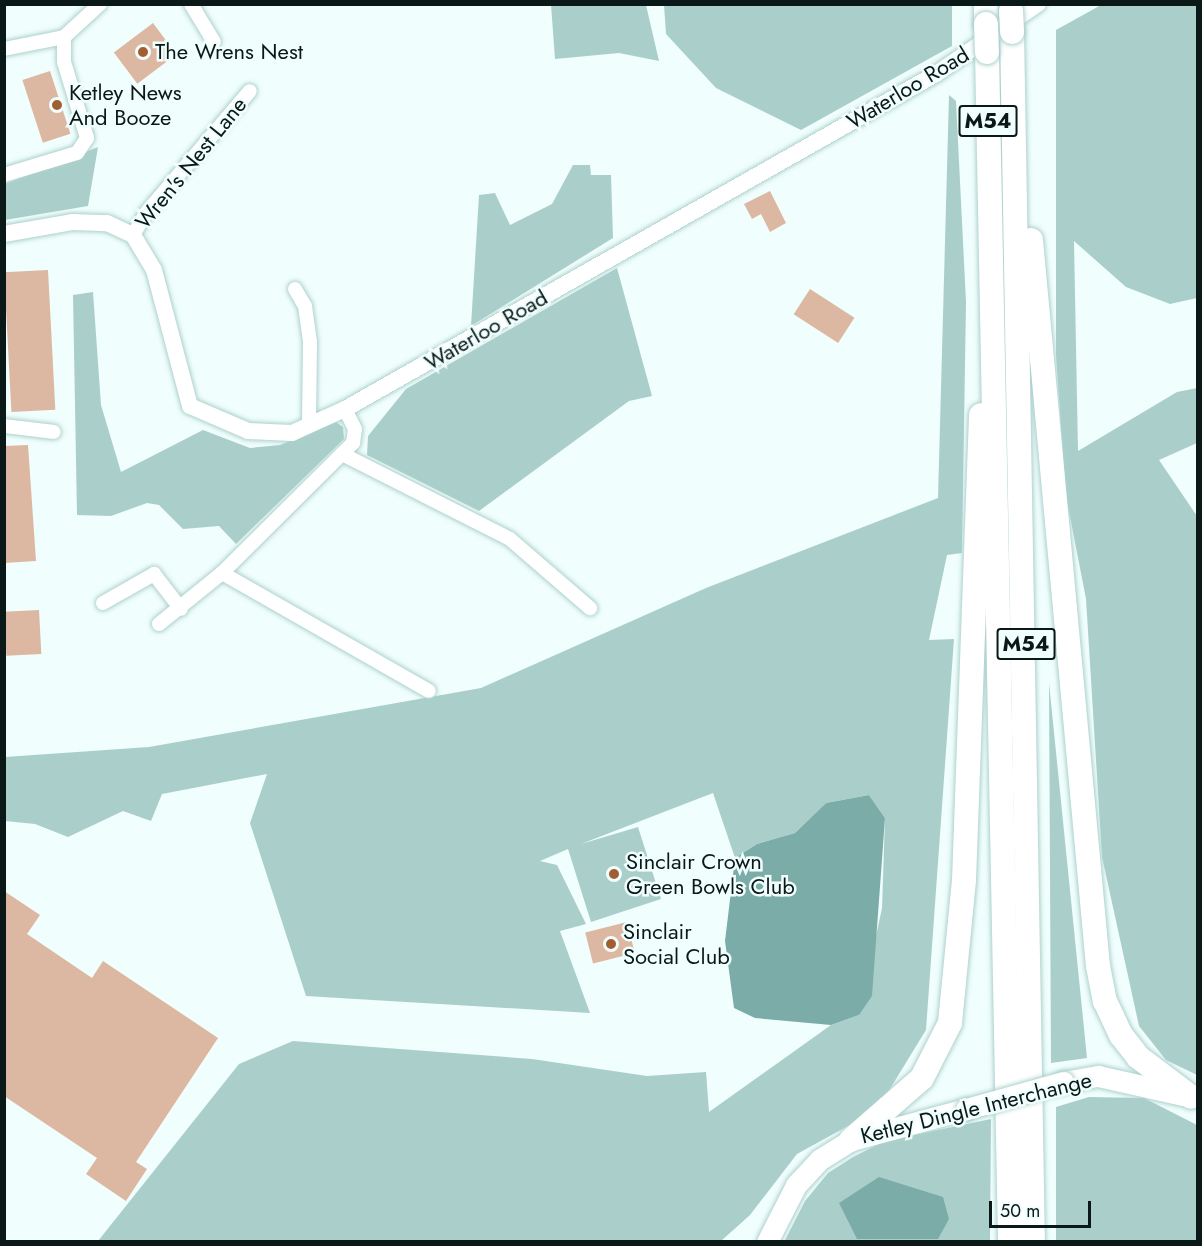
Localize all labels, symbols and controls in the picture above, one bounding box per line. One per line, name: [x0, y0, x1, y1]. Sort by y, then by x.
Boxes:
place label: The Wrens Nest: [155, 39, 303, 65]
street label: Waterloo Road: [842, 41, 974, 135]
marker: The Wrens Nest: [136, 45, 150, 59]
place label: Ketley News And Booze: [69, 79, 182, 130]
street label: Wren's Nest Lane: [130, 92, 252, 234]
marker: Ketley News And Booze: [50, 98, 64, 112]
road number: M54: [958, 103, 1018, 139]
street label: Waterloo Road: [420, 284, 552, 376]
road number: M54: [996, 626, 1056, 662]
place label: Sinclair Crown Green Bowls Club: [626, 848, 795, 900]
marker: Sinclair Crown Green Bowls Club: [607, 867, 621, 881]
place label: Sinclair Social Club: [623, 918, 730, 969]
marker: Sinclair Social Club: [604, 937, 618, 951]
street label: Ketley Dingle Interchange: [858, 1066, 1094, 1150]
scale bar: [992, 1189, 1094, 1227]
text: 50 m: [1000, 1198, 1040, 1224]

